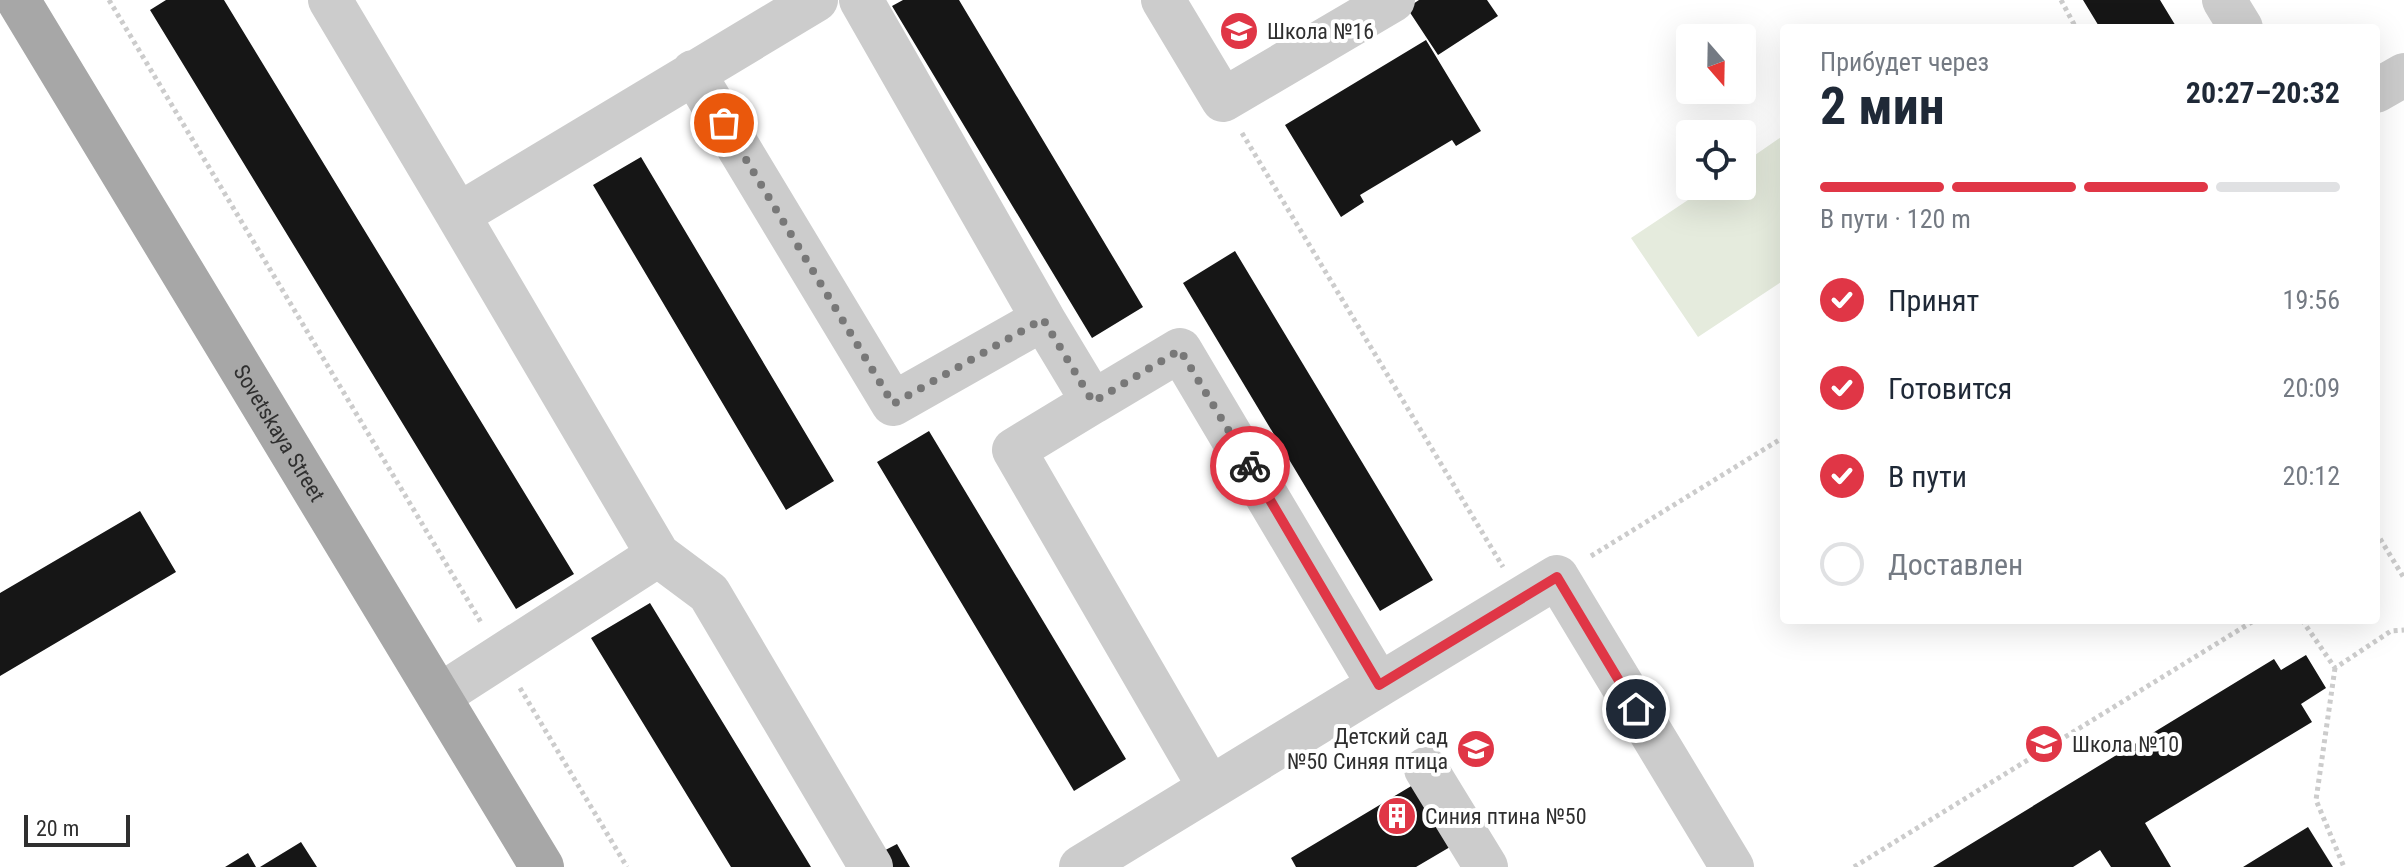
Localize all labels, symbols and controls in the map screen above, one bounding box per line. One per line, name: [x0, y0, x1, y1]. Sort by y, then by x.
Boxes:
school or university icon: Школа №16: [1218, 10, 1260, 52]
place label: Школа №16: [1267, 19, 1374, 44]
north arrow: [1676, 24, 1756, 104]
map controls: [1676, 24, 1756, 200]
text: Прибудет через: [1820, 47, 1989, 77]
text: 20:27–20:32: [2186, 75, 2340, 110]
text: 2 мин: [1820, 76, 1945, 137]
pin: [690, 89, 758, 157]
icon: bag: [702, 101, 746, 145]
button: locate: [1676, 120, 1756, 200]
text: В пути · 120 m: [1820, 204, 1971, 234]
icon: check: [1820, 278, 1864, 322]
text: Принят: [1888, 283, 1979, 318]
text: 19:56: [2283, 285, 2340, 315]
street label: Sovetskaya Street: [229, 361, 330, 506]
icon: check: [1820, 366, 1864, 410]
text: Готовится: [1888, 371, 2012, 406]
text: 20:09: [2283, 373, 2340, 403]
courier: [1210, 426, 1290, 506]
icon: bike: [1228, 444, 1272, 488]
icon: check: [1820, 454, 1864, 498]
text: В пути: [1888, 459, 1967, 494]
text: 20:12: [2283, 461, 2340, 491]
text: Доставлен: [1888, 547, 2023, 582]
pin: [1602, 675, 1670, 743]
icon: home: [1614, 687, 1658, 731]
school or university icon: Школа №10: [2023, 723, 2065, 765]
place label: Детский сад №50 Синяя птица: [1287, 724, 1448, 774]
school or university icon: Детский сад №50 Синяя птица: [1455, 728, 1497, 770]
place label: Школа №10: [2072, 732, 2179, 757]
building icon: Синия птина №50: [1376, 795, 1418, 837]
place label: Синия птина №50: [1425, 804, 1587, 829]
scale bar: [24, 811, 130, 847]
text: 20 m: [36, 816, 79, 841]

